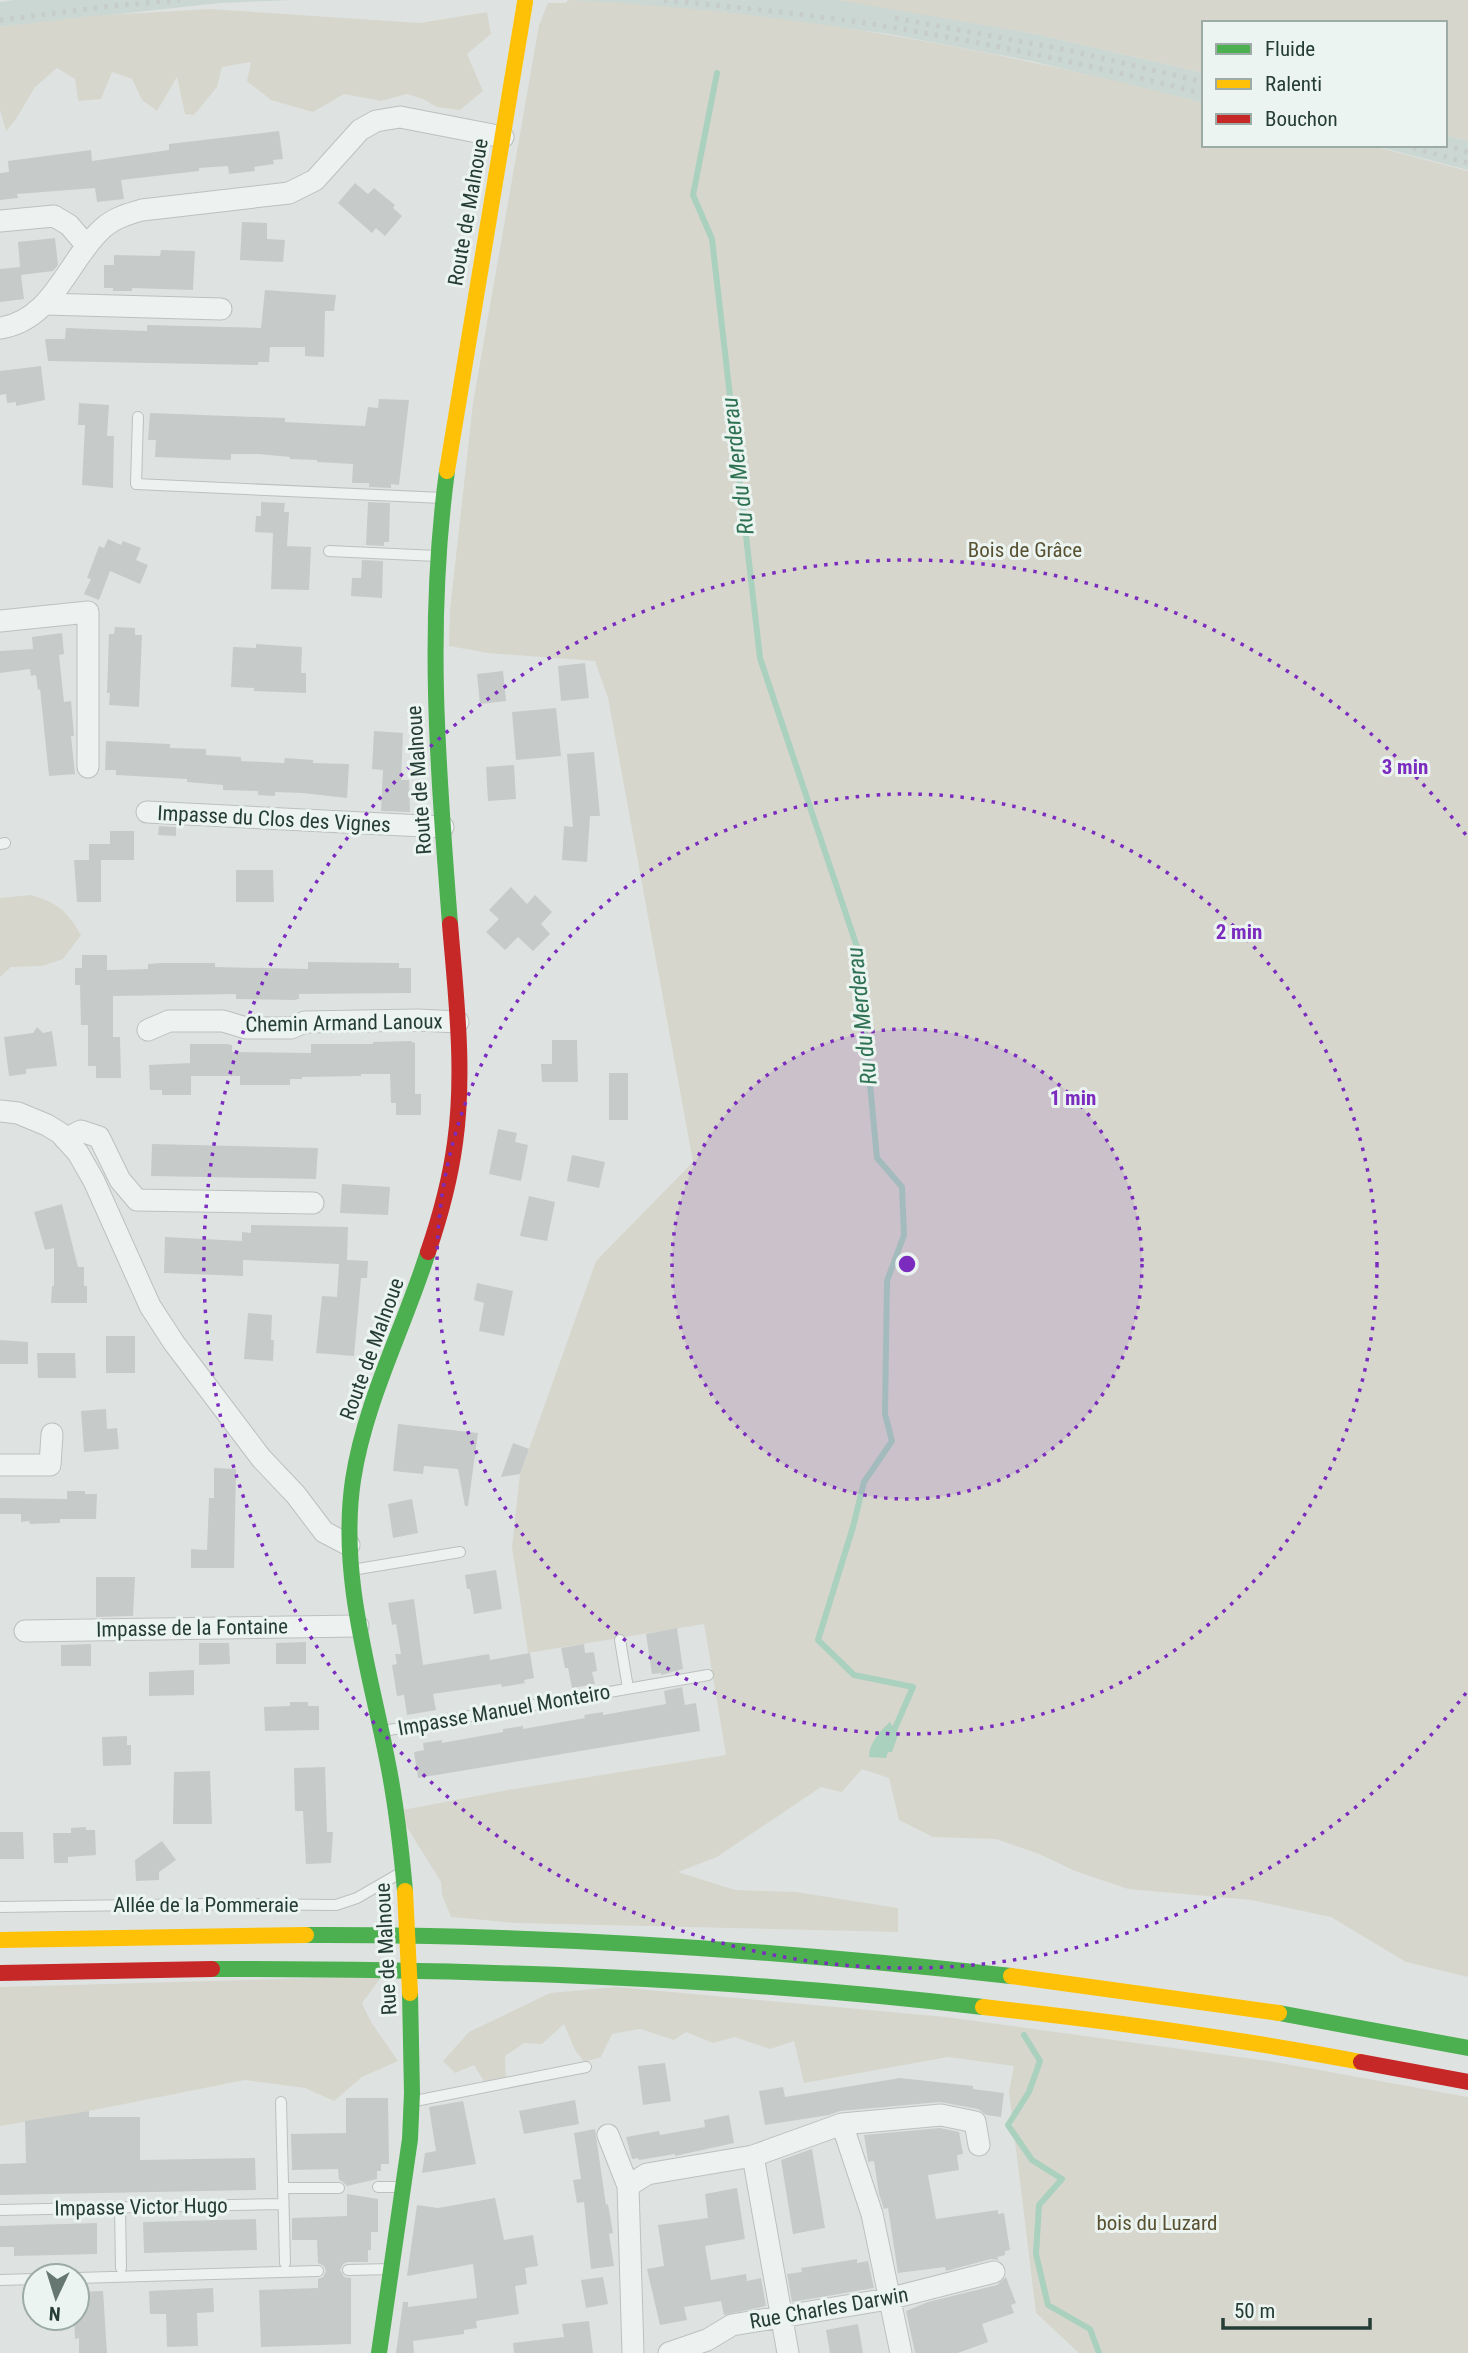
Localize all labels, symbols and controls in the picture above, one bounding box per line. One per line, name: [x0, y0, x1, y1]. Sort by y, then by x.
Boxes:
legend: [1202, 21, 1447, 147]
text: Fluide: [1265, 37, 1315, 61]
text: Ralenti: [1265, 72, 1322, 96]
text: Bouchon: [1265, 107, 1338, 131]
street label: Route de Malnoue: [443, 136, 493, 288]
water label: Ru du Merderau: [716, 396, 760, 536]
park label: Bois de Grâce: [968, 538, 1082, 562]
street label: Route de Malnoue: [402, 705, 436, 855]
text: 3 min: [1382, 755, 1428, 779]
street label: Impasse du Clos des Vignes: [157, 801, 391, 837]
text: 2 min: [1216, 920, 1262, 944]
water label: Ru du Merderau: [841, 946, 883, 1086]
street label: Chemin Armand Lanoux: [245, 1009, 443, 1037]
text: 1 min: [1050, 1086, 1096, 1110]
centre of rings: [895, 1252, 919, 1276]
street label: Route de Malnoue: [335, 1275, 409, 1423]
street label: Impasse de la Fontaine: [96, 1614, 288, 1642]
street label: Impasse Manuel Monteiro: [396, 1679, 612, 1741]
street label: Rue de Malnoue: [371, 1882, 401, 2016]
street label: Allée de la Pommeraie: [113, 1893, 299, 1917]
street label: Impasse Victor Hugo: [54, 2193, 228, 2221]
park label: bois du Luzard: [1096, 2211, 1218, 2235]
north arrow: [21, 2262, 91, 2332]
street label: Rue Charles Darwin: [748, 2282, 910, 2334]
scale bar: [1223, 2286, 1370, 2330]
text: 50 m: [1234, 2299, 1275, 2323]
text: N: [48, 2302, 61, 2325]

